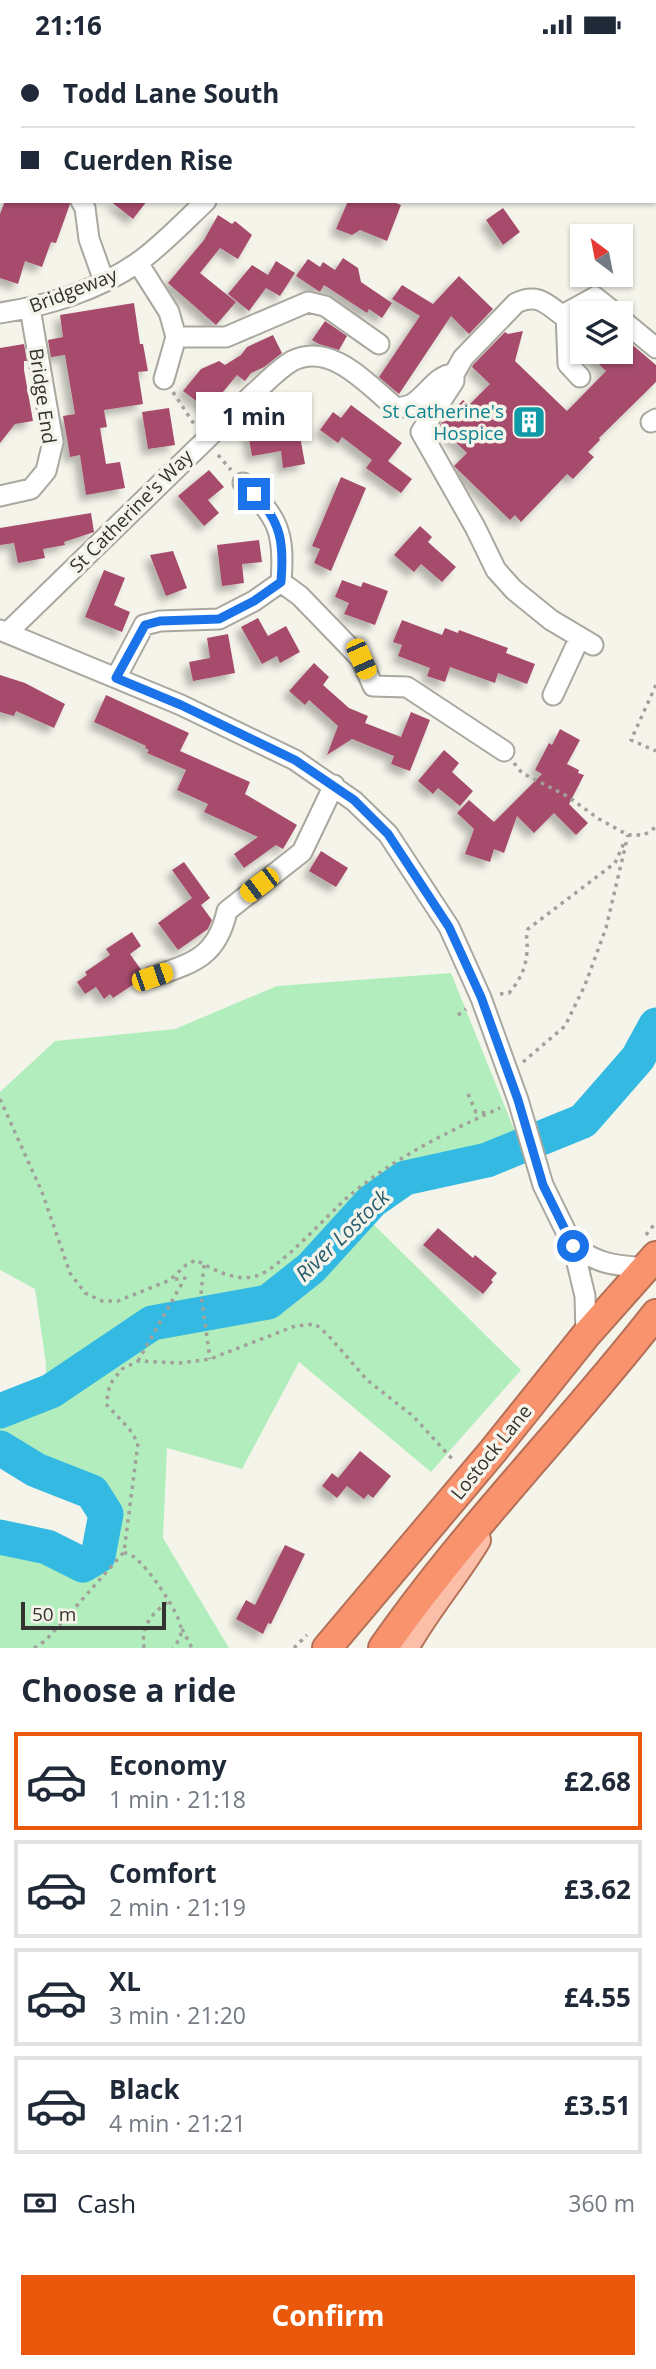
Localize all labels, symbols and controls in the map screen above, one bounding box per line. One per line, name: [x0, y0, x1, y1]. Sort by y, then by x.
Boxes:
text: 21:16: [35, 7, 102, 43]
text: Todd Lane South: [63, 75, 279, 111]
text: Cuerden Rise: [63, 142, 233, 178]
north arrow: [570, 224, 634, 287]
map controls: [570, 224, 633, 364]
street label: Bridgeway: [25, 261, 121, 319]
button: layers: [570, 301, 633, 364]
street label: Bridge End: [23, 347, 63, 445]
callout: 1 min: [196, 393, 312, 441]
place label: St Catherine's Hospice: [382, 398, 504, 446]
text: 1 min: [222, 400, 286, 432]
building icon: St Catherine's Hospice: [510, 403, 548, 441]
street label: St Catherine's Way: [64, 443, 199, 578]
route end: [238, 478, 270, 510]
car: [343, 636, 380, 682]
car: [236, 864, 283, 906]
car: [129, 960, 176, 994]
water label: River Lostock: [289, 1183, 396, 1287]
route start: [557, 1230, 589, 1262]
street label: Lostock Lane: [445, 1399, 537, 1505]
scale bar: [21, 1599, 166, 1631]
text: 50 m: [32, 1601, 76, 1627]
text: Choose a ride: [21, 1668, 236, 1711]
text: Economy: [109, 1747, 227, 1783]
icon: car: [25, 1750, 88, 1813]
text: £2.68: [564, 1763, 631, 1799]
text: 1 min · 21:18: [109, 1783, 246, 1815]
text: Comfort: [109, 1855, 216, 1891]
icon: car: [25, 1858, 88, 1921]
text: £3.62: [564, 1871, 631, 1907]
text: 2 min · 21:19: [109, 1891, 246, 1923]
text: XL: [109, 1963, 141, 1999]
icon: car: [25, 1966, 88, 2029]
text: £4.55: [564, 1979, 631, 2015]
text: 3 min · 21:20: [109, 1999, 246, 2031]
text: Black: [109, 2071, 180, 2107]
icon: car: [25, 2074, 88, 2137]
text: £3.51: [564, 2087, 631, 2123]
text: 4 min · 21:21: [109, 2107, 246, 2139]
icon: cash: [21, 2184, 59, 2222]
text: Cash: [77, 2185, 136, 2221]
text: 360 m: [568, 2187, 635, 2219]
button: Confirm: [21, 2275, 635, 2355]

